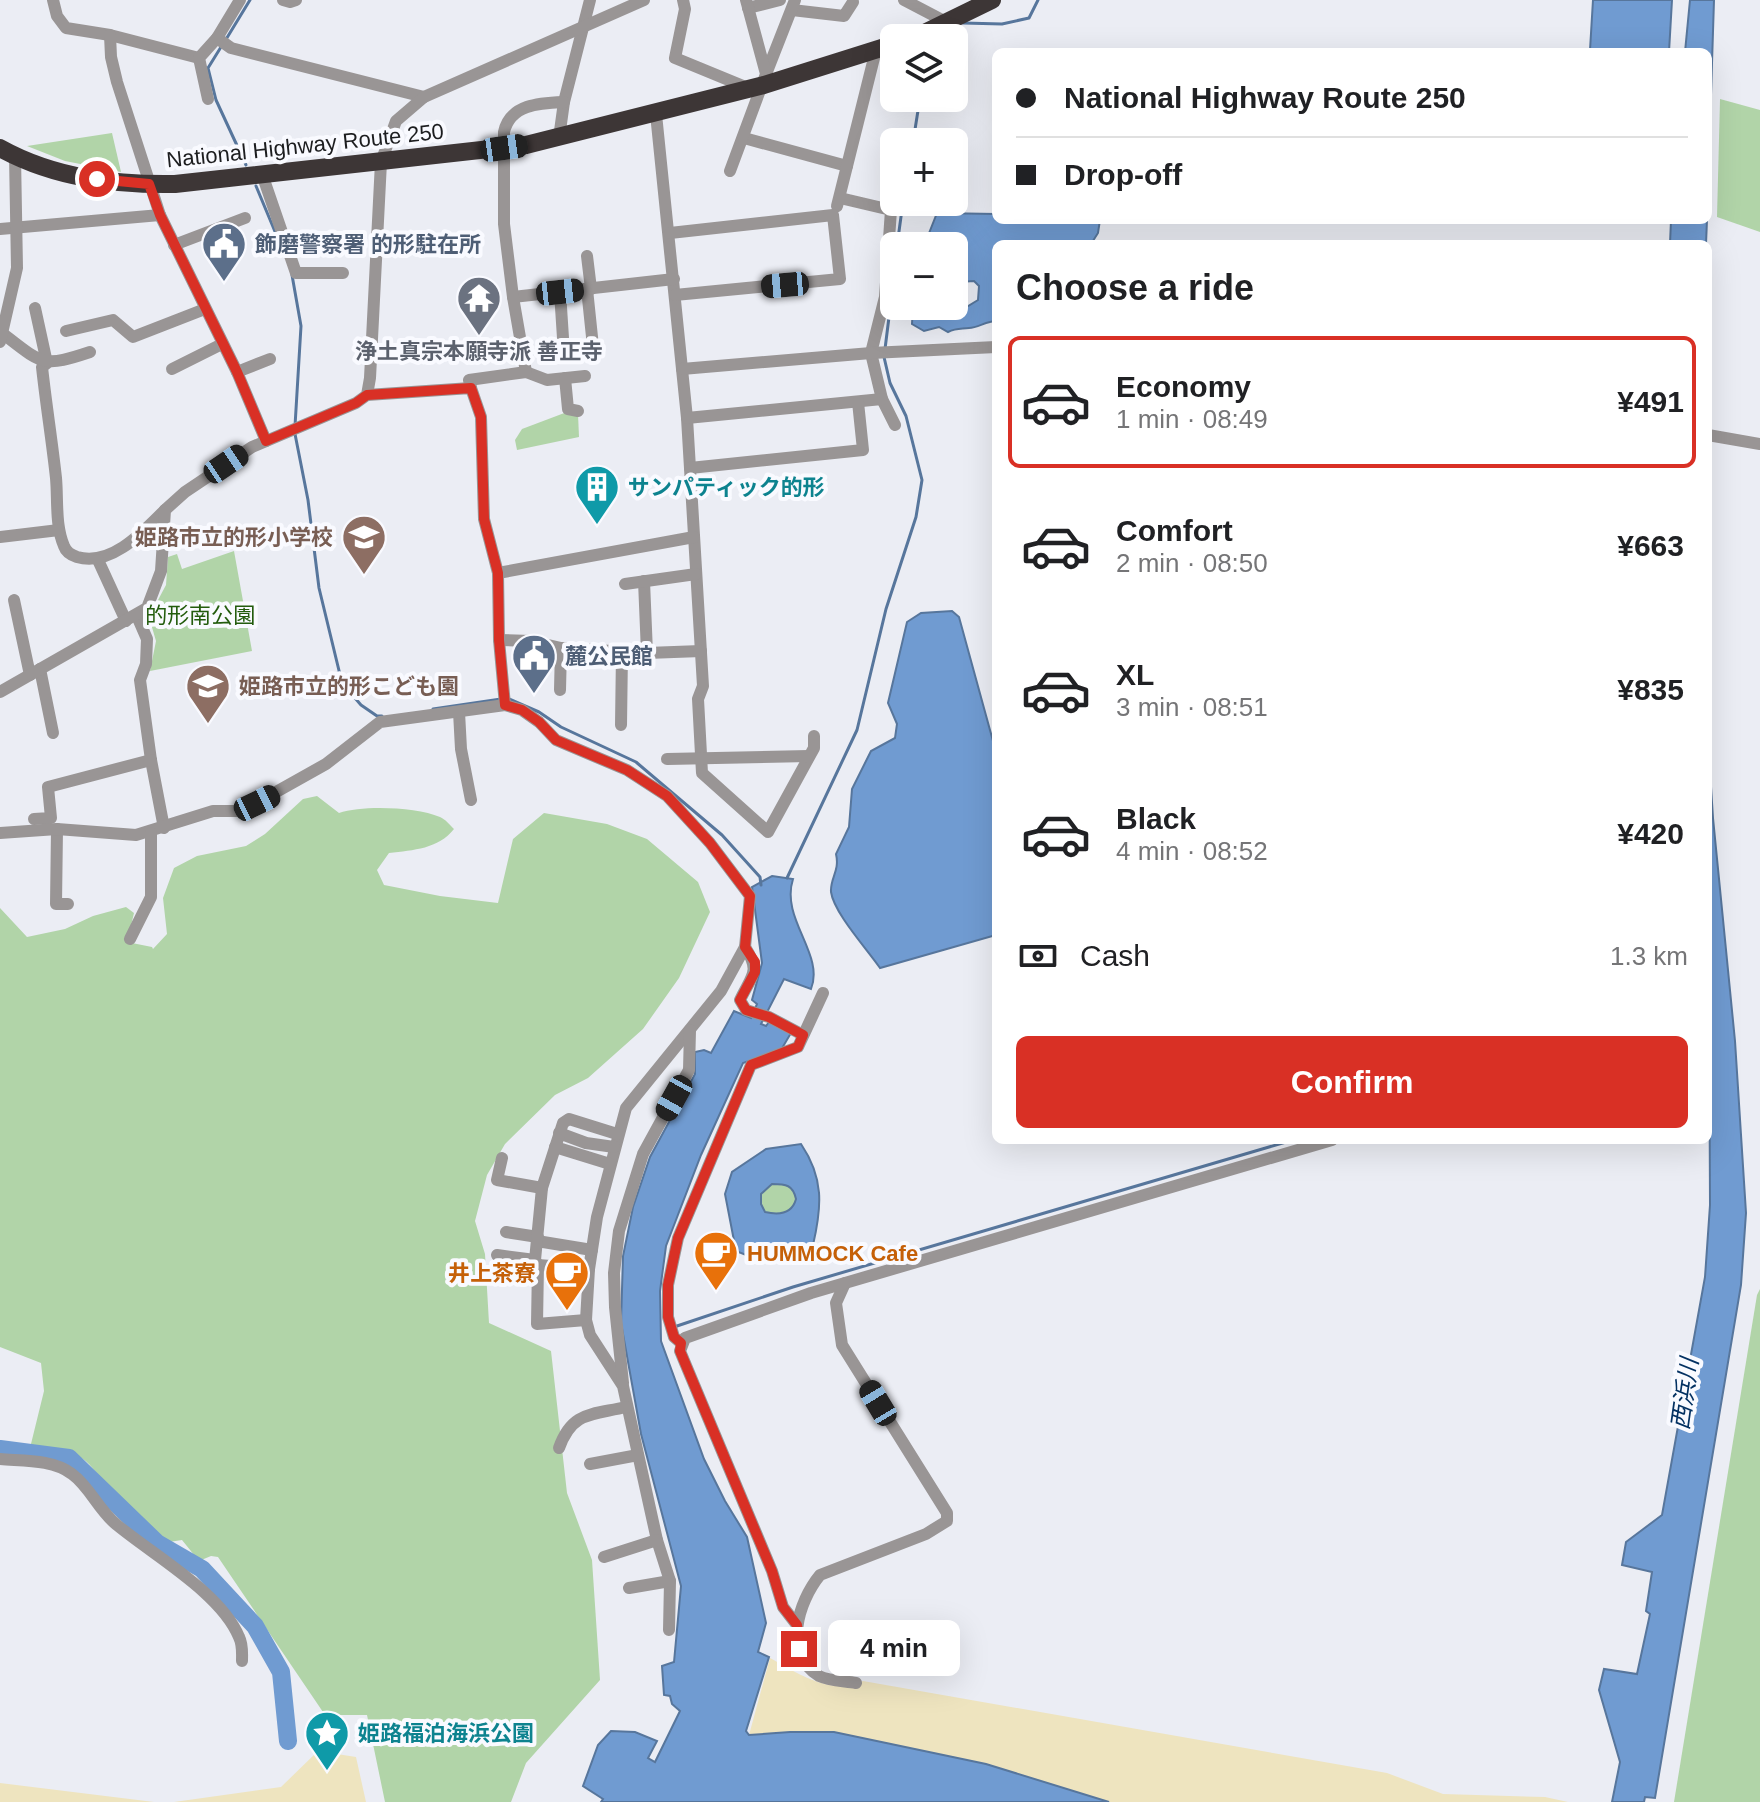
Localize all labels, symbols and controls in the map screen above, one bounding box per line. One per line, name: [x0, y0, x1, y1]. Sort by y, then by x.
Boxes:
map controls: [880, 24, 968, 320]
button: layers: [880, 24, 968, 112]
text: National Highway Route 250: [1064, 81, 1466, 114]
street label: National Highway Route 250: [165, 118, 445, 173]
button: +: [880, 128, 968, 216]
car: [479, 133, 529, 163]
text: Drop-off: [1064, 158, 1182, 191]
route start: [79, 161, 115, 197]
public building icon: 飾磨警察署 的形駐在所: [200, 220, 248, 283]
place label: 飾磨警察署 的形駐在所: [255, 232, 481, 257]
button: −: [880, 232, 968, 320]
text: Choose a ride: [1016, 267, 1254, 308]
car: [760, 271, 810, 299]
temple icon: 浄土真宗本願寺派 善正寺: [455, 274, 503, 337]
car: [535, 278, 585, 306]
place label: 浄土真宗本願寺派 善正寺: [355, 339, 603, 364]
icon: car: [1020, 366, 1092, 438]
text: Economy: [1116, 370, 1251, 403]
text: ¥491: [1617, 385, 1684, 418]
text: 1 min · 08:49: [1116, 404, 1268, 434]
car: [199, 441, 253, 487]
building icon: サンパティック的形: [573, 463, 621, 526]
place label: サンパティック的形: [628, 475, 825, 500]
icon: car: [1020, 510, 1092, 582]
school or university icon: 姫路市立的形小学校: [340, 513, 388, 576]
text: Comfort: [1116, 514, 1233, 547]
place label: 姫路市立的形小学校: [135, 525, 333, 550]
text: ¥663: [1617, 529, 1684, 562]
text: 2 min · 08:50: [1116, 548, 1268, 578]
park label: 的形南公園: [145, 603, 255, 628]
public building icon: 麓公民館: [510, 632, 558, 695]
place label: 麓公民館: [565, 644, 653, 669]
icon: car: [1020, 654, 1092, 726]
text: XL: [1116, 658, 1154, 691]
school or university icon: 姫路市立的形こども園: [184, 662, 232, 725]
text: ¥835: [1617, 673, 1684, 706]
place label: 姫路市立的形こども園: [239, 674, 459, 699]
text: 3 min · 08:51: [1116, 692, 1268, 722]
car: [230, 782, 284, 824]
icon: car: [1020, 798, 1092, 870]
text: Black: [1116, 802, 1196, 835]
text: ¥420: [1617, 817, 1684, 850]
text: 4 min · 08:52: [1116, 836, 1268, 866]
icon: cash: [1016, 934, 1060, 978]
text: Cash: [1080, 939, 1150, 972]
text: 1.3 km: [1610, 941, 1688, 971]
button: Confirm: [1016, 1036, 1688, 1128]
car: [652, 1071, 696, 1125]
cafe icon: HUMMOCK Cafe: [692, 1229, 740, 1292]
place label: HUMMOCK Cafe: [747, 1241, 918, 1266]
cafe icon: 井上茶寮: [543, 1249, 591, 1312]
place label: 井上茶寮: [448, 1261, 536, 1286]
water label: 西浜川: [1666, 1353, 1703, 1431]
car: [855, 1376, 901, 1430]
callout: 4 min: [827, 1621, 959, 1677]
route end: [781, 1631, 817, 1667]
text: 4 min: [860, 1633, 928, 1663]
place icon: 姫路福泊海浜公園: [303, 1709, 351, 1772]
place label: 姫路福泊海浜公園: [358, 1721, 534, 1746]

